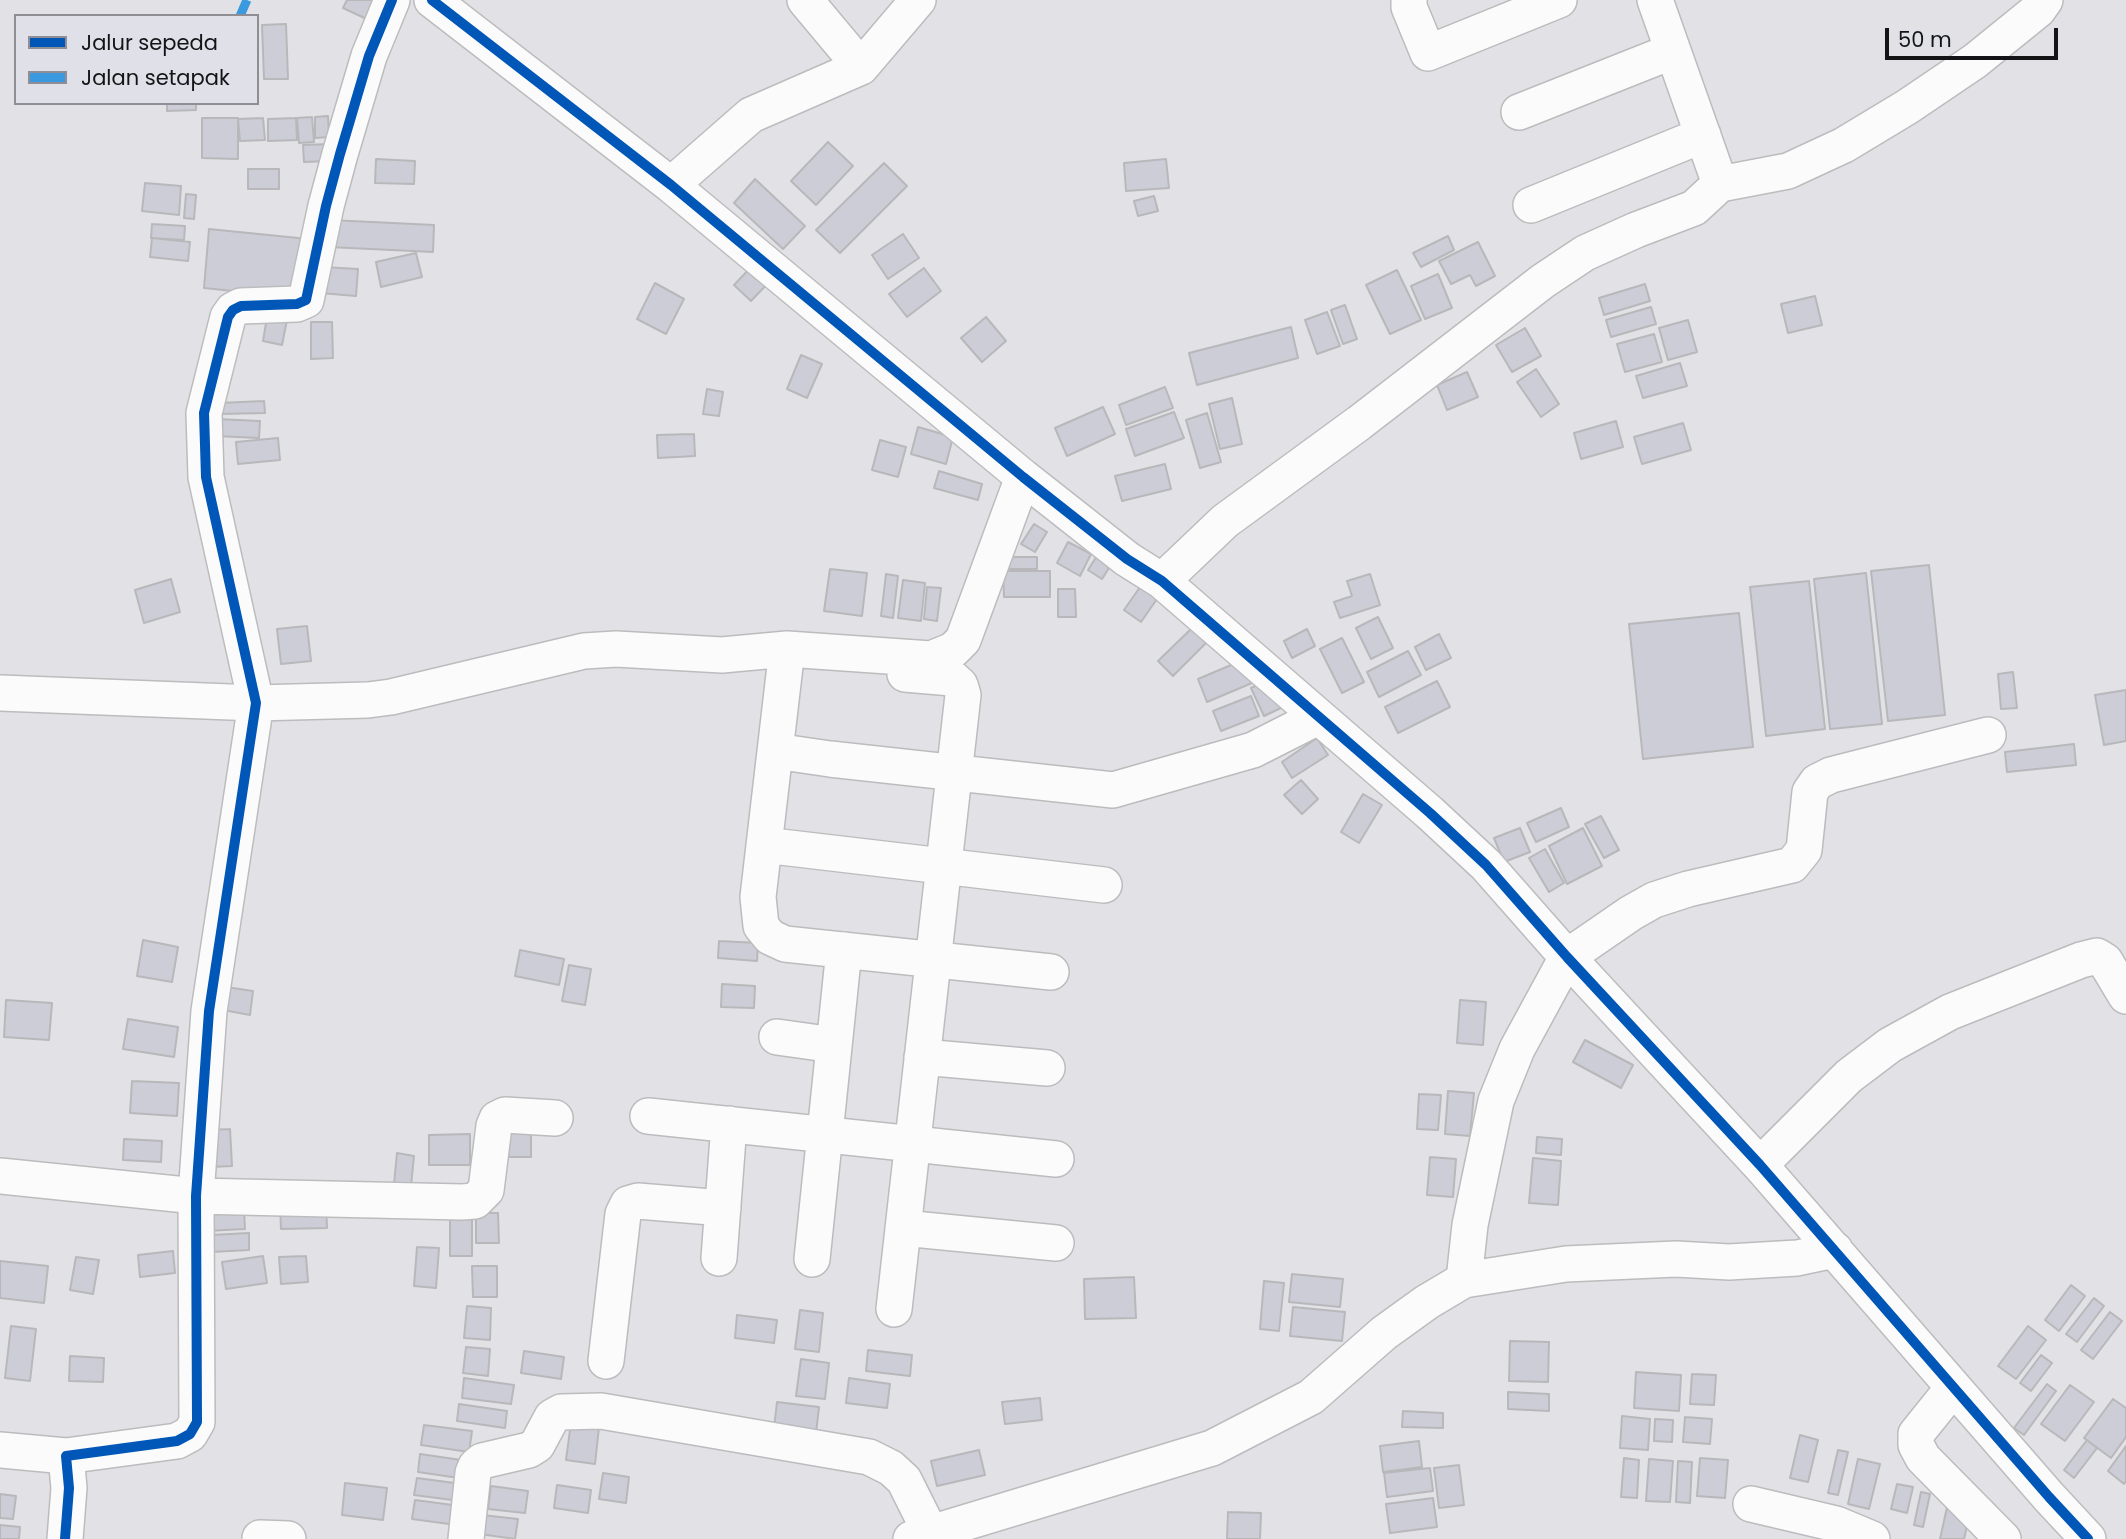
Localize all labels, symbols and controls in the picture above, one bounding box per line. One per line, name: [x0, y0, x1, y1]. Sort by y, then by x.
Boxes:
legend: [14, 14, 259, 105]
scale bar: [1888, 14, 2061, 58]
text: 50 m: [1898, 25, 1952, 54]
text: Jalur sepeda: [81, 28, 218, 57]
text: Jalan setapak: [81, 63, 230, 92]

